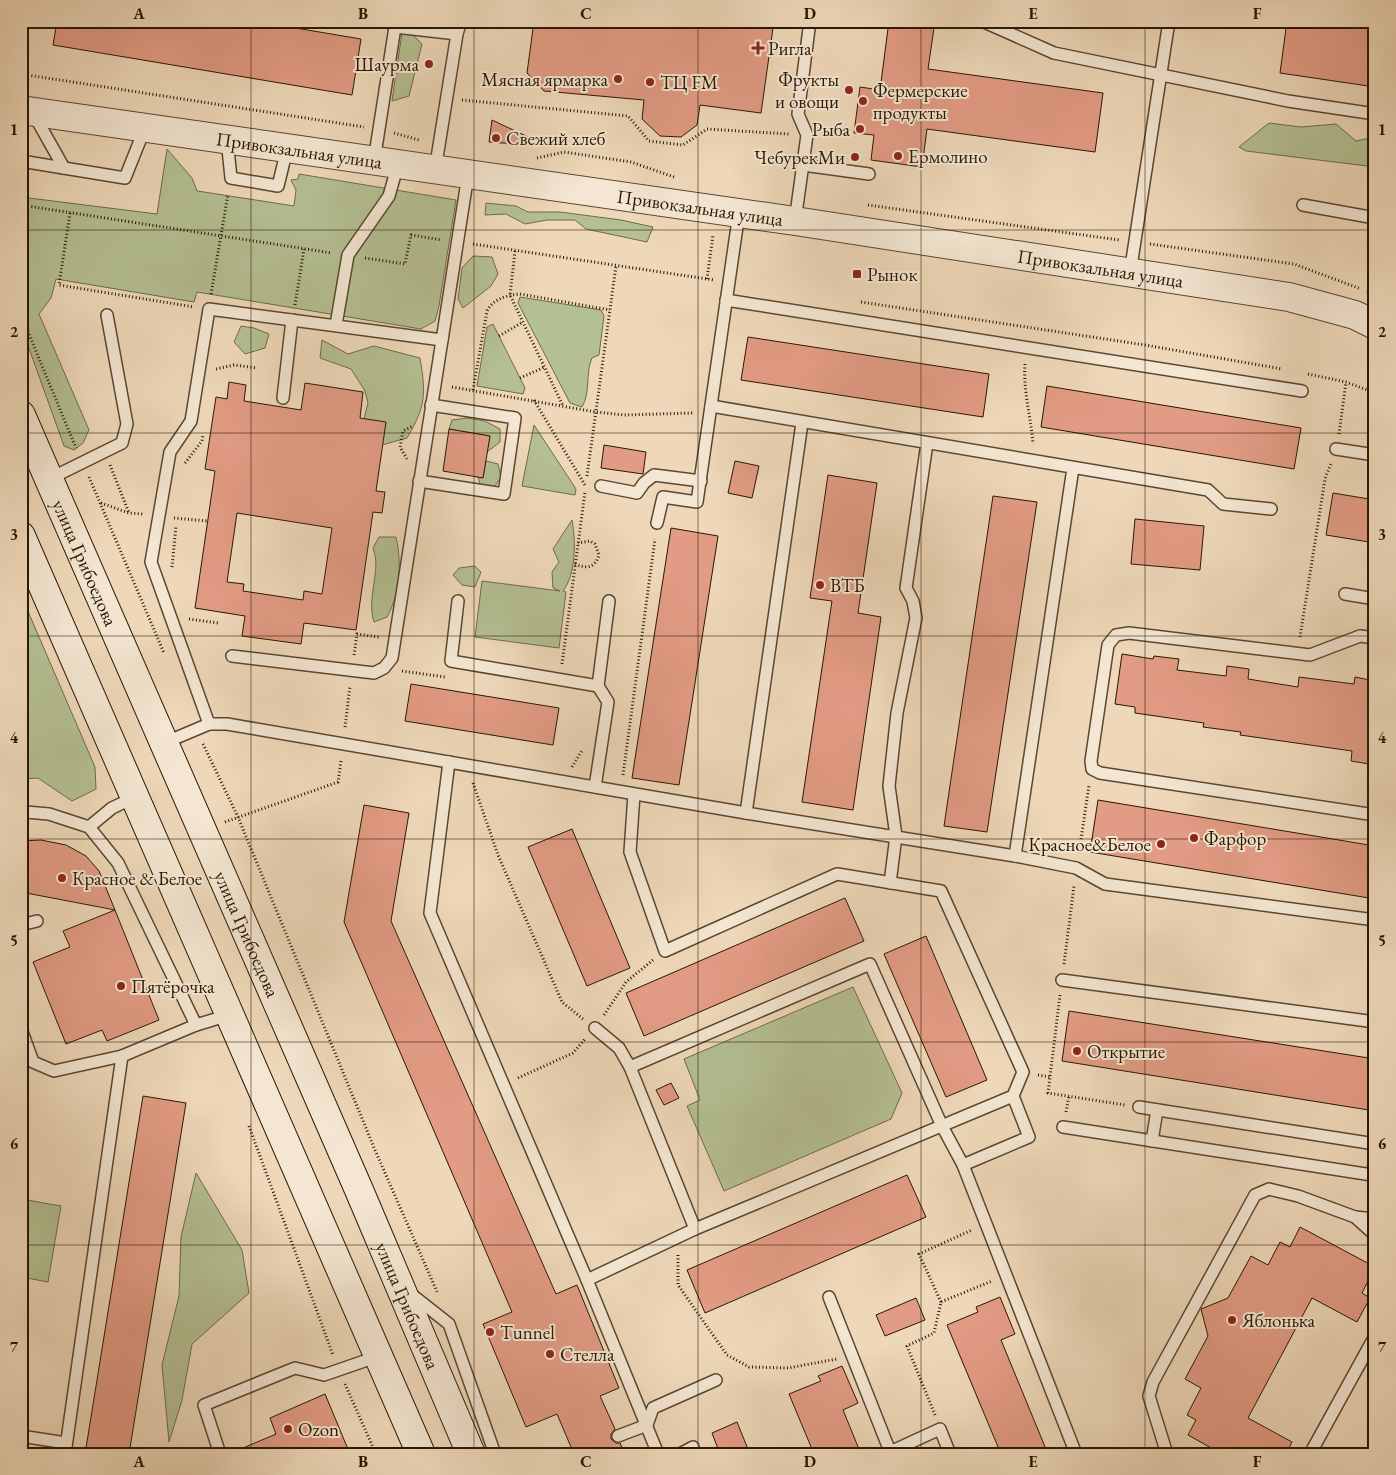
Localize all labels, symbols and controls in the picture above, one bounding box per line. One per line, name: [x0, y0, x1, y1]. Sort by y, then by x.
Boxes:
text: A: [132, 3, 145, 24]
text: B: [358, 3, 368, 24]
text: C: [580, 3, 592, 24]
text: D: [804, 3, 816, 24]
text: E: [1028, 3, 1038, 24]
text: F: [1253, 3, 1262, 24]
place label: Ригла: [768, 36, 812, 61]
marker: Ригла: [752, 42, 764, 54]
place label: Шаурма: [355, 52, 419, 77]
marker: Шаурма: [423, 58, 435, 70]
place label: Мясная ярмарка: [481, 67, 608, 92]
place label: Фрукты и овощи: [775, 67, 839, 114]
place label: ТЦ FM: [660, 70, 718, 95]
marker: Мясная ярмарка: [612, 73, 624, 85]
marker: ТЦ FM: [644, 76, 656, 88]
place label: Фермерские продукты: [873, 78, 968, 125]
marker: Фрукты и овощи: [843, 84, 855, 96]
marker: Фермерские продукты: [857, 95, 869, 107]
place label: Рыба: [812, 117, 850, 142]
text: 1: [10, 119, 18, 140]
text: 1: [1378, 119, 1386, 140]
marker: Рыба: [854, 123, 866, 135]
street label: Привокзальная улица: [214, 126, 384, 174]
place label: Свежий хлеб: [506, 126, 606, 151]
marker: Свежий хлеб: [490, 132, 502, 144]
place label: Ермолино: [908, 144, 988, 169]
place label: ЧебурекМи: [754, 145, 845, 170]
marker: Ермолино: [892, 150, 904, 162]
marker: ЧебурекМи: [849, 151, 861, 163]
street label: Привокзальная улица: [615, 183, 785, 232]
street label: Привокзальная улица: [1016, 243, 1186, 293]
place label: Рынок: [867, 262, 917, 287]
marker: Рынок: [851, 268, 863, 280]
text: 2: [10, 321, 19, 342]
text: 2: [1378, 321, 1387, 342]
street label: улица Грибоедова: [47, 495, 124, 630]
text: 3: [10, 524, 18, 545]
text: 3: [1378, 524, 1386, 545]
place label: ВТБ: [830, 573, 865, 598]
marker: ВТБ: [814, 579, 826, 591]
text: 4: [10, 727, 19, 748]
text: 4: [1378, 727, 1387, 748]
place label: Фарфор: [1204, 826, 1266, 851]
place label: Красное&Белое: [1028, 832, 1151, 857]
marker: Фарфор: [1188, 832, 1200, 844]
marker: Красное&Белое: [1155, 838, 1167, 850]
place label: Красное & Белое: [72, 866, 202, 891]
street label: улица Грибоедова: [209, 867, 286, 1001]
marker: Красное & Белое: [56, 872, 68, 884]
text: 5: [10, 930, 18, 951]
text: 5: [1378, 930, 1386, 951]
place label: Пятёрочка: [131, 974, 215, 999]
marker: Пятёрочка: [115, 980, 127, 992]
place label: Открытие: [1087, 1039, 1165, 1064]
marker: Открытие: [1071, 1045, 1083, 1057]
text: 6: [10, 1133, 19, 1154]
text: 6: [1378, 1133, 1387, 1154]
street label: улица Грибоедова: [370, 1238, 446, 1373]
place label: Яблонька: [1241, 1308, 1316, 1333]
marker: Яблонька: [1226, 1314, 1238, 1326]
place label: Tunnel: [500, 1320, 555, 1345]
marker: Tunnel: [484, 1326, 496, 1338]
text: 7: [10, 1336, 19, 1357]
text: 7: [1378, 1336, 1387, 1357]
place label: Стелла: [560, 1342, 615, 1367]
marker: Стелла: [544, 1348, 556, 1360]
place label: Ozon: [298, 1417, 339, 1442]
marker: Ozon: [282, 1423, 294, 1435]
text: A: [132, 1451, 145, 1472]
text: B: [358, 1451, 368, 1472]
text: C: [580, 1451, 592, 1472]
text: D: [804, 1451, 816, 1472]
text: E: [1028, 1451, 1038, 1472]
text: F: [1253, 1451, 1262, 1472]

